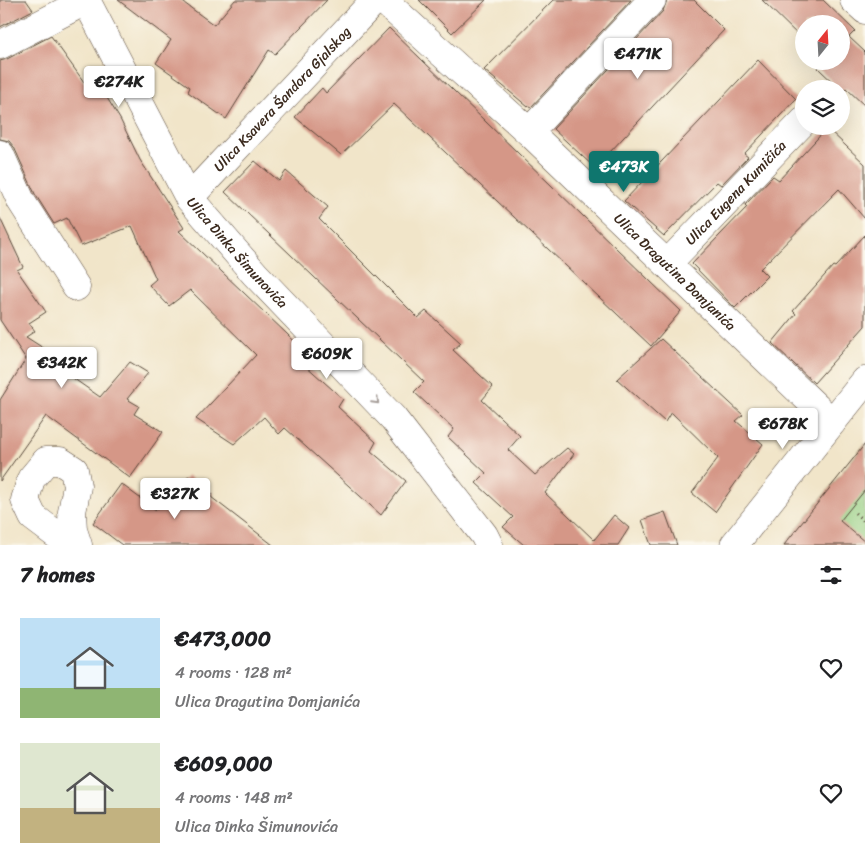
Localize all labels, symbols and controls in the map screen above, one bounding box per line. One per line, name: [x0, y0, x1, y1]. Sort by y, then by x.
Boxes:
north arrow: [795, 15, 850, 70]
map controls: [795, 15, 850, 135]
street label: Ulica Ksavera Šandora Gjalskog: [207, 20, 357, 178]
pin: €471K: [603, 38, 673, 80]
text: €471K: [615, 39, 661, 68]
pin: €274K: [84, 66, 154, 108]
text: €274K: [95, 67, 143, 96]
button: layers: [795, 80, 850, 135]
street label: Ulica Eugena Kumičića: [679, 134, 792, 251]
pin: €473K: [589, 150, 659, 193]
text: €473K: [600, 152, 648, 181]
street label: Ulica Dinka Šimunovića: [180, 191, 294, 314]
street label: Ulica Dragutina Domjanića: [608, 207, 742, 337]
pin: €609K: [292, 338, 362, 380]
text: €609K: [302, 339, 352, 368]
pin: €342K: [27, 346, 97, 389]
text: €342K: [38, 348, 86, 377]
one-way arrow: [370, 395, 379, 404]
pin: €678K: [748, 408, 818, 450]
text: €678K: [759, 409, 807, 438]
pin: €327K: [140, 478, 210, 520]
text: €327K: [151, 479, 199, 508]
text: 7 homes: [20, 556, 95, 594]
icon: filters: [817, 561, 845, 589]
text: €473,000: [175, 620, 271, 658]
icon: home: [60, 638, 120, 698]
icon: heart: [817, 654, 845, 682]
text: 4 rooms · 128 m²: [175, 658, 292, 687]
text: Ulica Dragutina Domjanića: [175, 687, 360, 716]
text: €609,000: [175, 745, 273, 783]
icon: home: [60, 763, 120, 823]
icon: heart: [817, 779, 845, 807]
text: 4 rooms · 148 m²: [175, 783, 293, 812]
text: Ulica Dinka Šimunovića: [175, 812, 338, 841]

